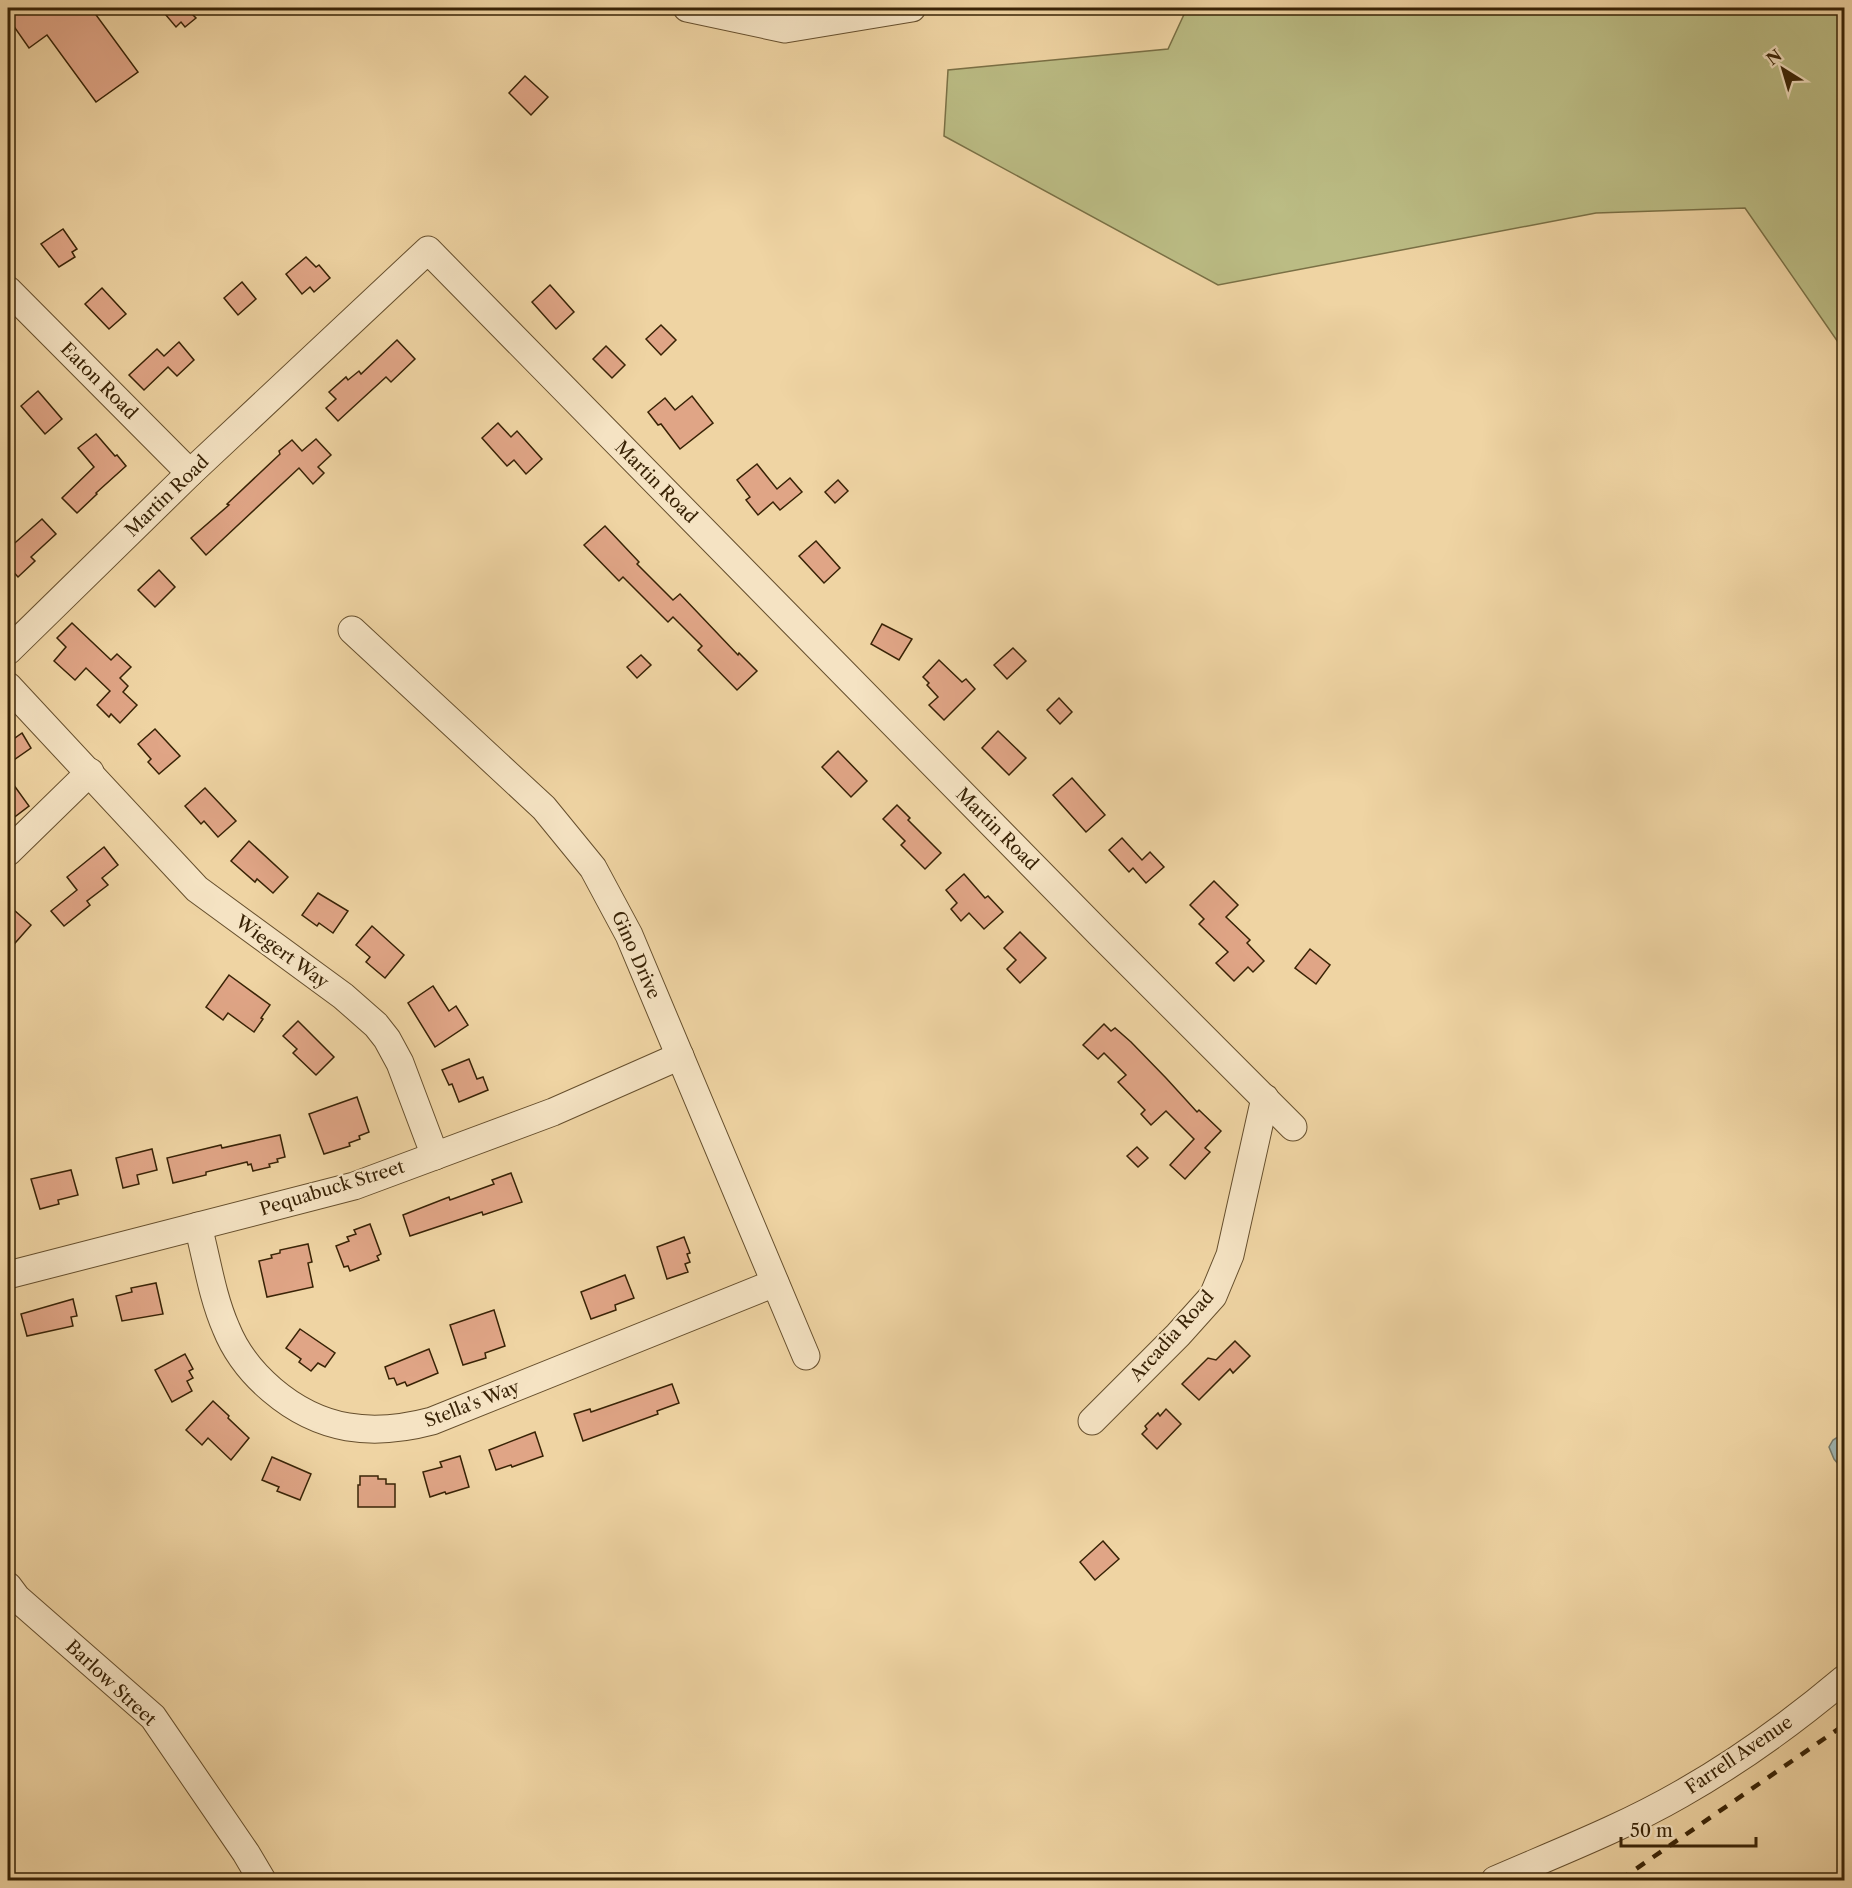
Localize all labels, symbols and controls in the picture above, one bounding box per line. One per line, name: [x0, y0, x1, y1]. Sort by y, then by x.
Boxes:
north arrow: [1753, 39, 1813, 99]
text: N: [1762, 45, 1786, 69]
street label: Eaton Road: [56, 338, 142, 424]
street label: Martin Road: [610, 436, 702, 528]
street label: Martin Road: [121, 451, 213, 541]
street label: Martin Road: [951, 783, 1043, 875]
street label: Gino Drive: [607, 908, 665, 1002]
street label: Wiegert Way: [230, 910, 334, 994]
street label: Pequabuck Street: [257, 1155, 408, 1220]
street label: Arcadia Road: [1125, 1286, 1219, 1387]
street label: Stella's Way: [421, 1375, 524, 1432]
street label: Barlow Street: [61, 1636, 161, 1731]
street label: Farrell Avenue: [1681, 1711, 1797, 1799]
scale bar: [1621, 1810, 1756, 1848]
text: 50 m: [1630, 1820, 1673, 1842]

